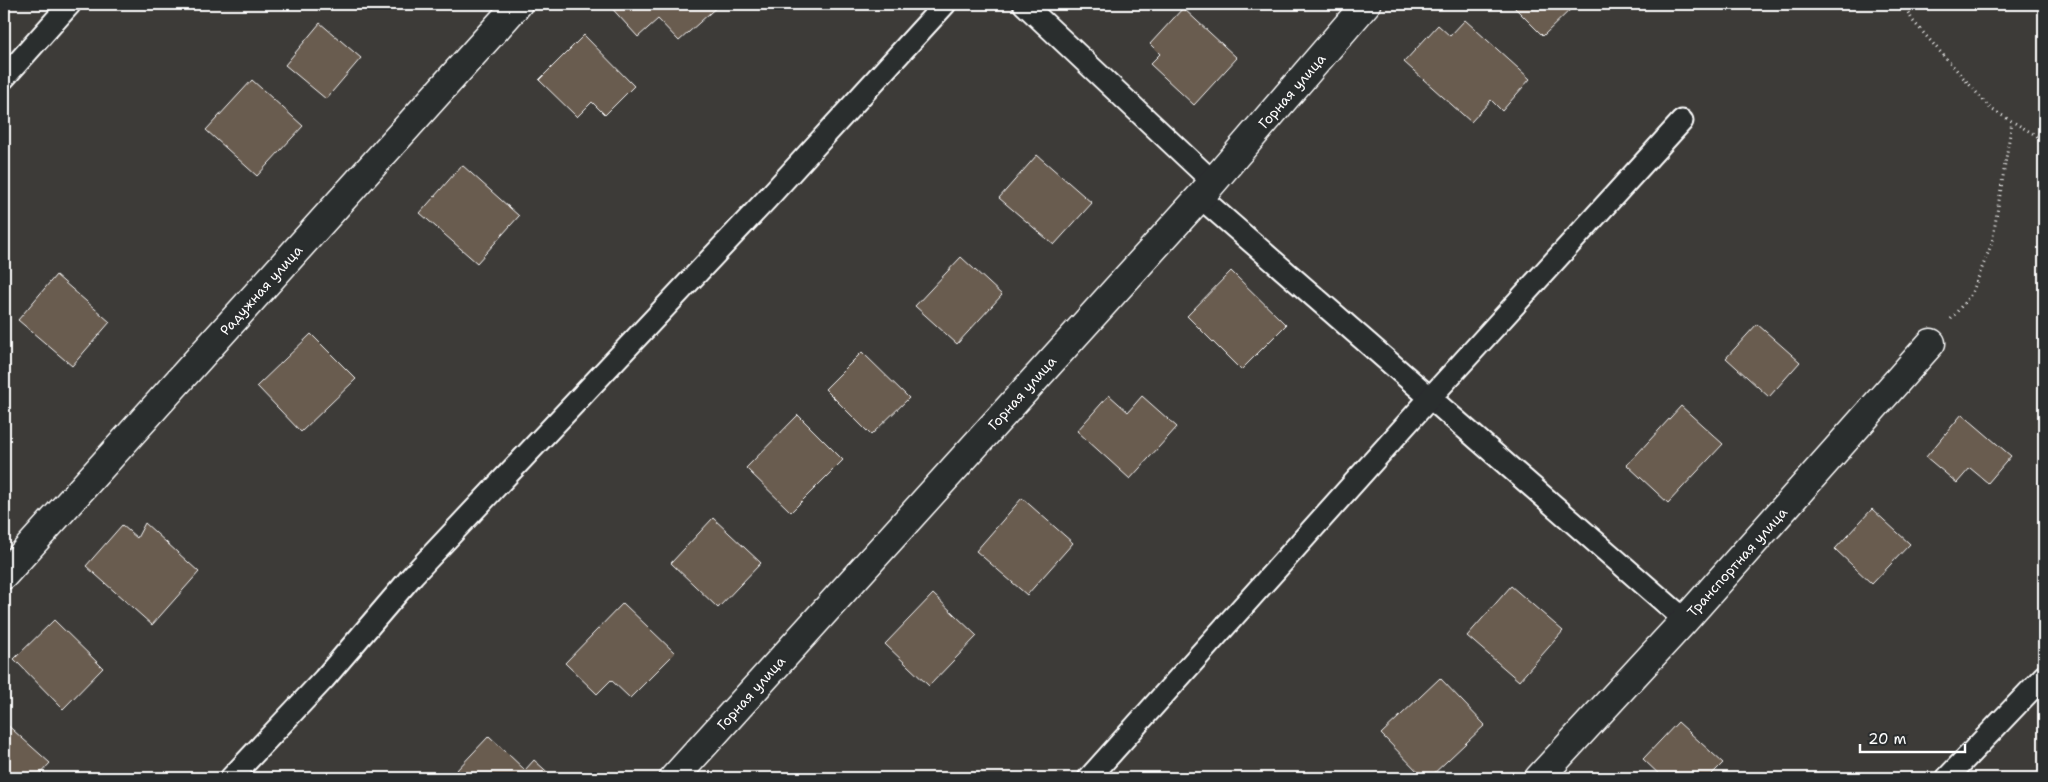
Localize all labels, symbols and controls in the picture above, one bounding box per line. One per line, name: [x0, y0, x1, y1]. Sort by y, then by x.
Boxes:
street label: Горная улица: [1255, 50, 1330, 132]
street label: Радужная улица: [216, 241, 306, 339]
street label: Горная улица: [984, 352, 1060, 434]
street label: Транспортная улица: [1683, 503, 1791, 621]
street label: Горная улица: [713, 652, 789, 734]
scale bar: [1860, 722, 1966, 754]
text: 20 m: [1868, 729, 1907, 749]

